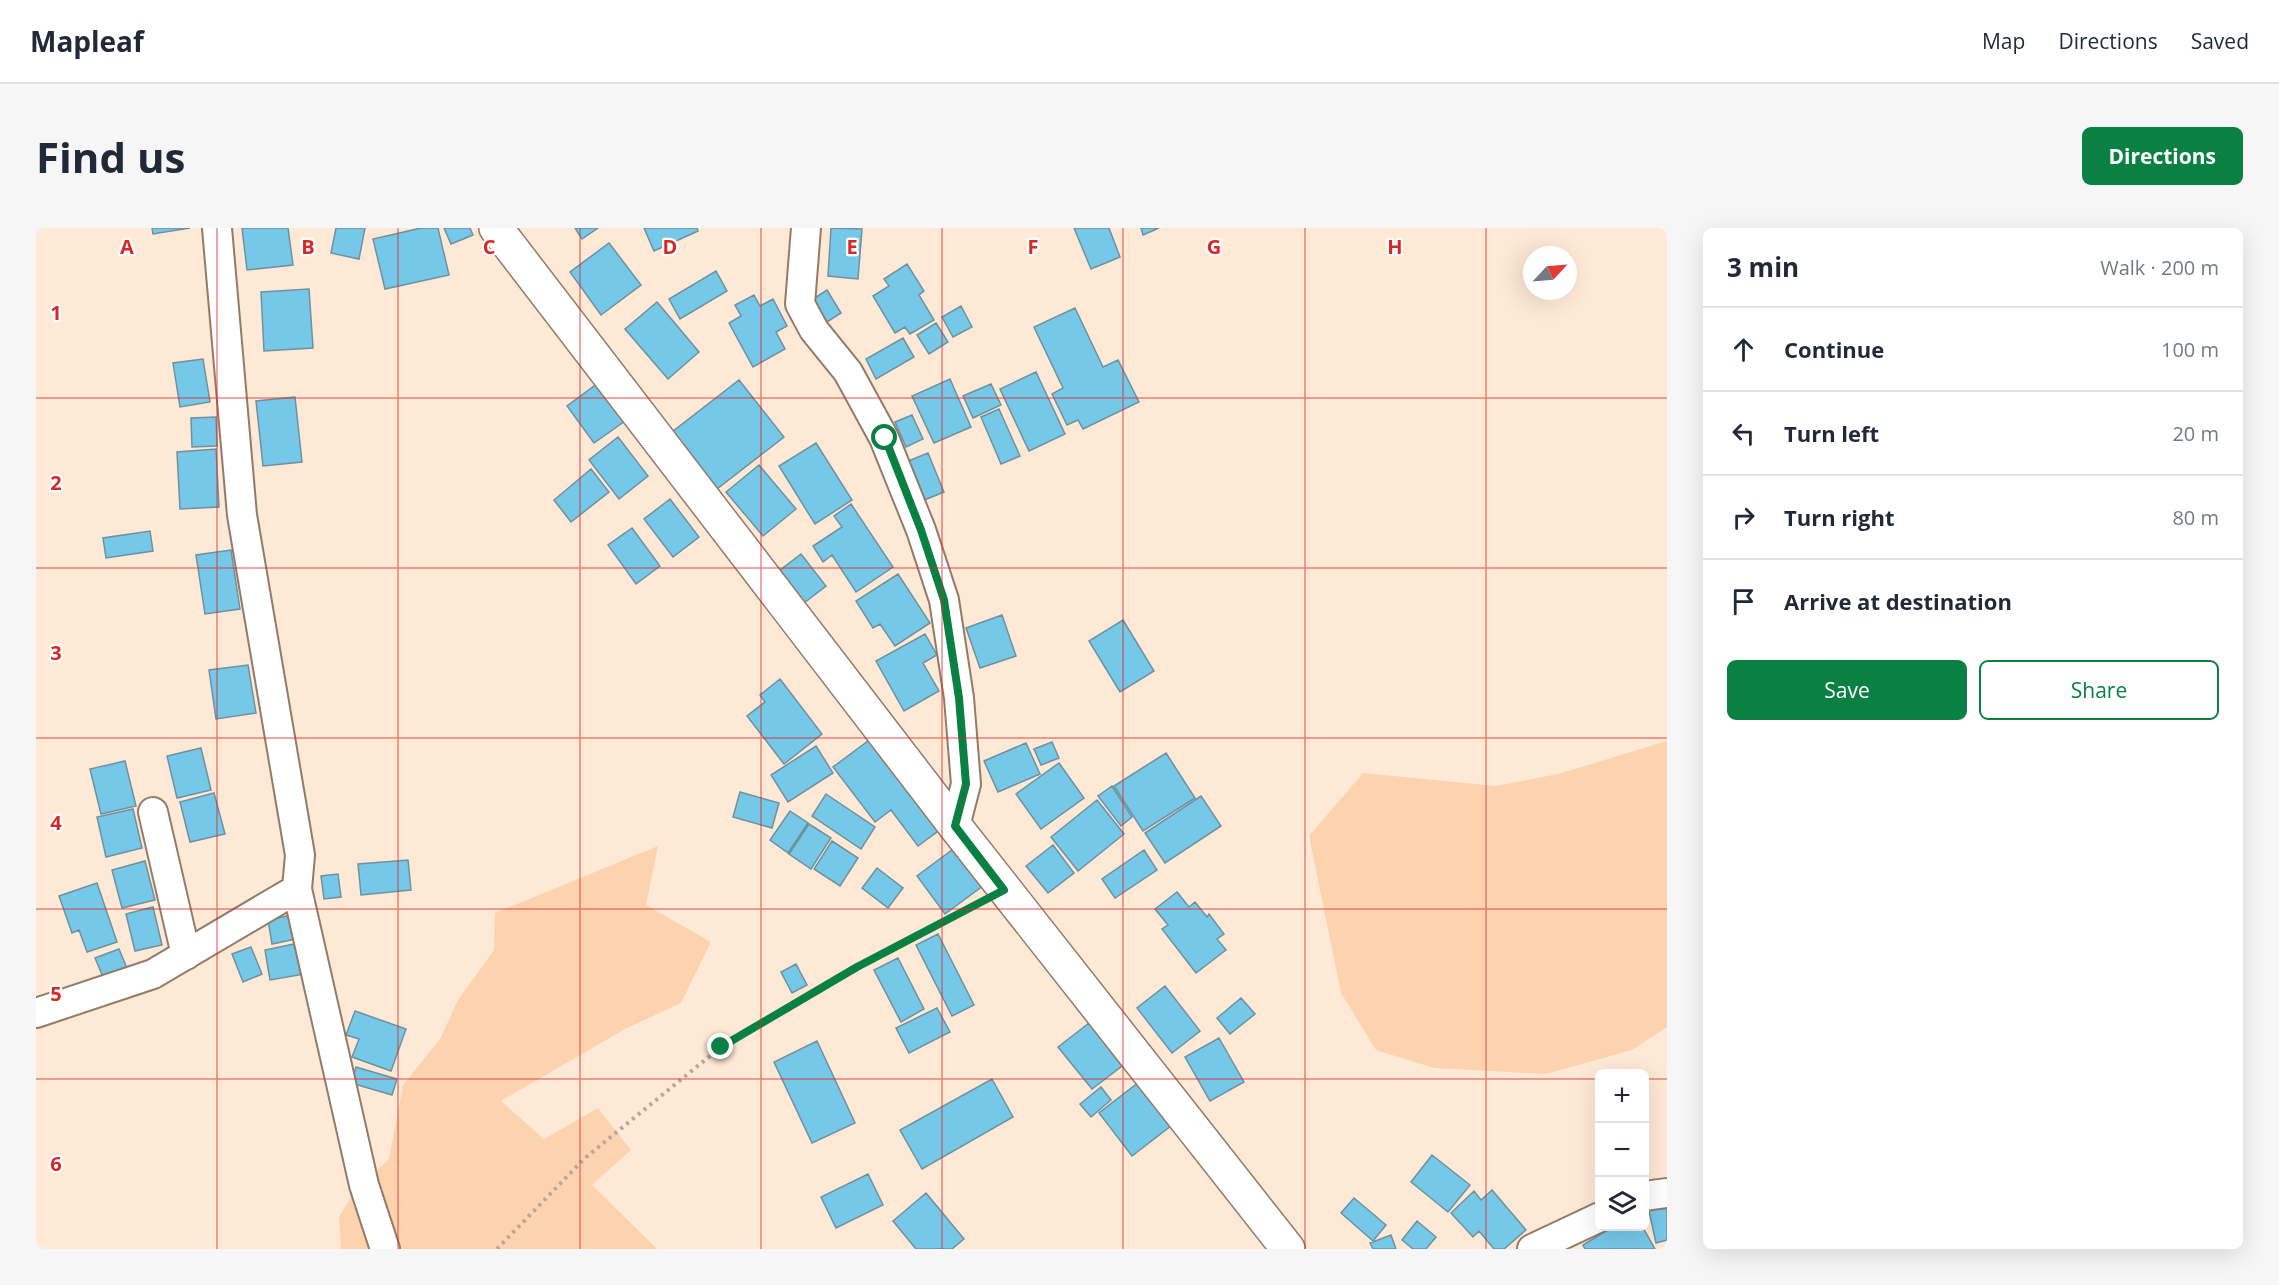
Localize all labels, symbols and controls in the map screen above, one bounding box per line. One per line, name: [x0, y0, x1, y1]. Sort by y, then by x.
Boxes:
text: Mapleaf: [30, 22, 144, 60]
text: Map: [1982, 27, 2025, 55]
text: Directions: [2058, 27, 2158, 55]
text: Saved: [2191, 27, 2249, 55]
button: Directions: [2082, 127, 2243, 185]
text: Find us: [36, 128, 185, 185]
text: A: [120, 233, 134, 260]
text: B: [301, 233, 315, 260]
text: C: [483, 233, 496, 260]
text: D: [663, 233, 677, 260]
text: E: [846, 233, 858, 260]
text: F: [1028, 233, 1038, 260]
text: G: [1207, 233, 1221, 260]
text: H: [1387, 233, 1403, 260]
north arrow: [1523, 246, 1577, 300]
text: 3 min: [1727, 249, 1799, 285]
text: Walk · 200 m: [2100, 254, 2219, 281]
text: 1: [50, 299, 62, 326]
icon: ahead: [1727, 333, 1760, 366]
text: Continue: [1784, 334, 1884, 364]
text: 100 m: [2161, 336, 2219, 363]
icon: left: [1727, 417, 1760, 450]
text: Turn left: [1784, 418, 1879, 448]
text: 20 m: [2172, 420, 2219, 447]
route start: [871, 424, 897, 450]
text: 2: [50, 469, 62, 496]
icon: right: [1727, 501, 1760, 534]
text: Turn right: [1784, 502, 1895, 532]
text: 80 m: [2172, 504, 2219, 531]
icon: arrive: [1727, 585, 1760, 618]
text: Arrive at destination: [1784, 586, 2012, 616]
text: 3: [50, 639, 62, 666]
button: Save: [1727, 660, 1967, 720]
button: Share: [1979, 660, 2219, 720]
text: 4: [50, 809, 62, 836]
text: 5: [50, 980, 62, 1007]
route end: [707, 1033, 733, 1059]
map controls: [1595, 1069, 1649, 1231]
button: +: [1595, 1069, 1649, 1123]
button: −: [1595, 1123, 1649, 1177]
text: 6: [50, 1150, 62, 1177]
button: layers: [1595, 1177, 1649, 1231]

